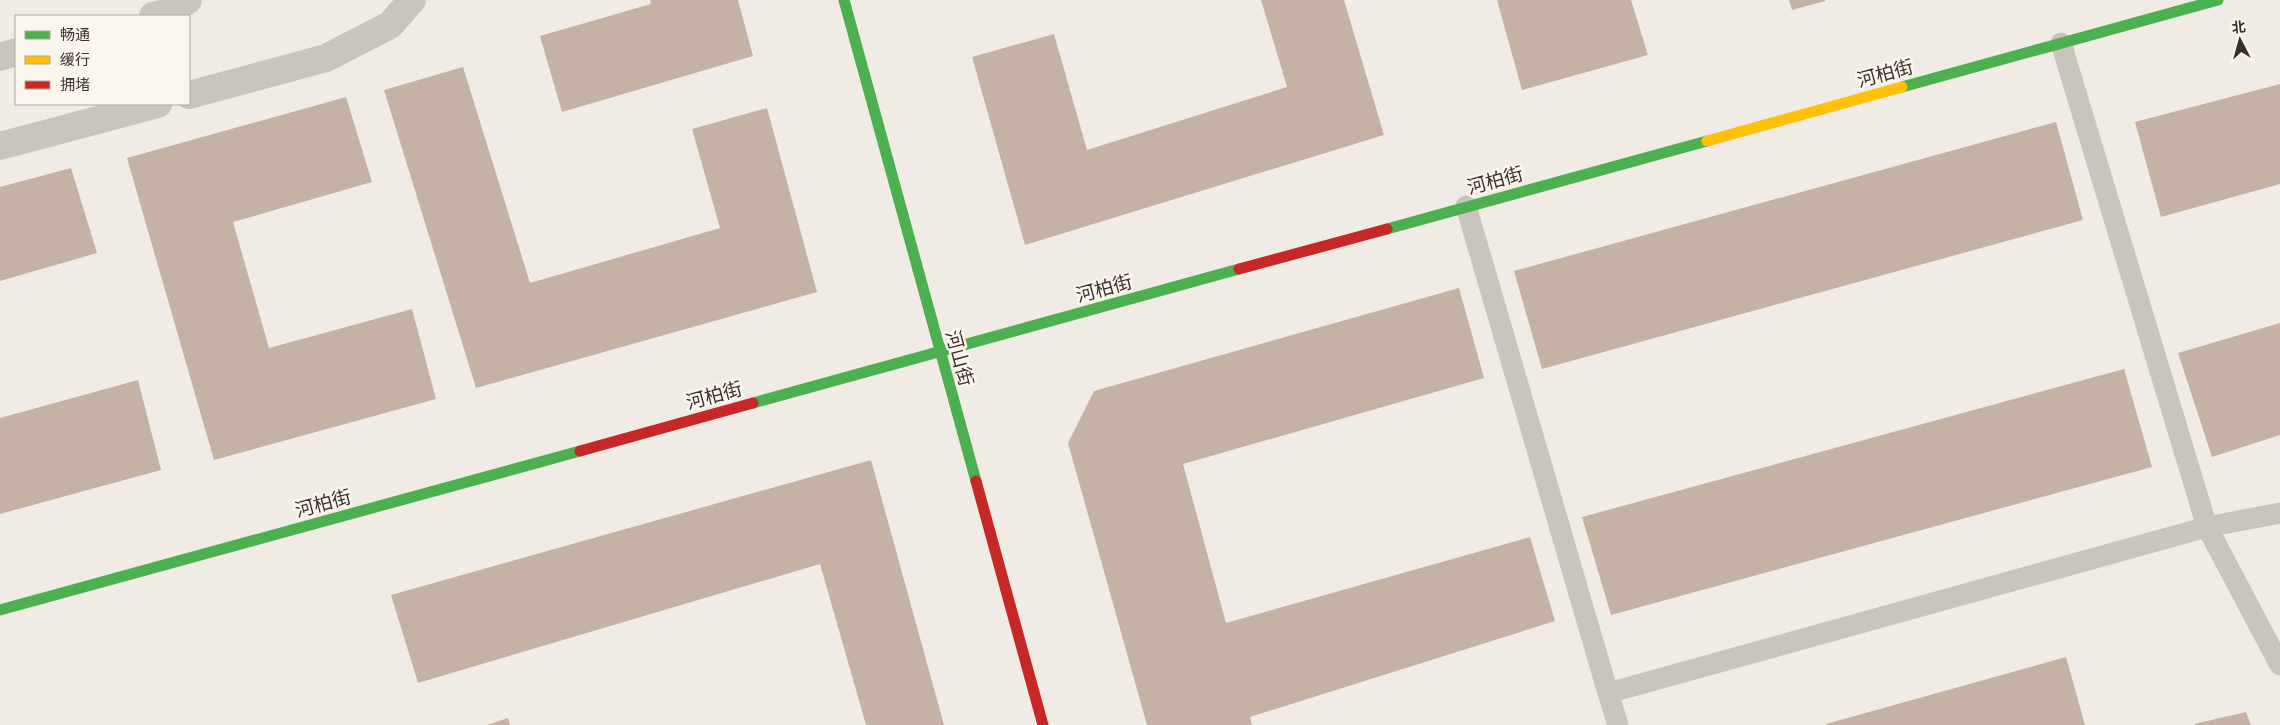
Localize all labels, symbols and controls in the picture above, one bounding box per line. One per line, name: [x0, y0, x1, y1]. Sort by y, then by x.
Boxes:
legend: [15, 15, 190, 105]
north arrow: [2215, 15, 2265, 65]
text: 北: [2231, 18, 2247, 37]
text: 畅通: [60, 26, 90, 44]
text: 缓行: [60, 51, 90, 69]
street label: 河柏街: [1855, 55, 1916, 92]
text: 拥堵: [60, 76, 90, 94]
street label: 河柏街: [1465, 162, 1526, 199]
street label: 河柏街: [1074, 270, 1135, 307]
street label: 河山街: [941, 328, 978, 389]
street label: 河柏街: [684, 377, 745, 414]
street label: 河柏街: [293, 485, 354, 522]

